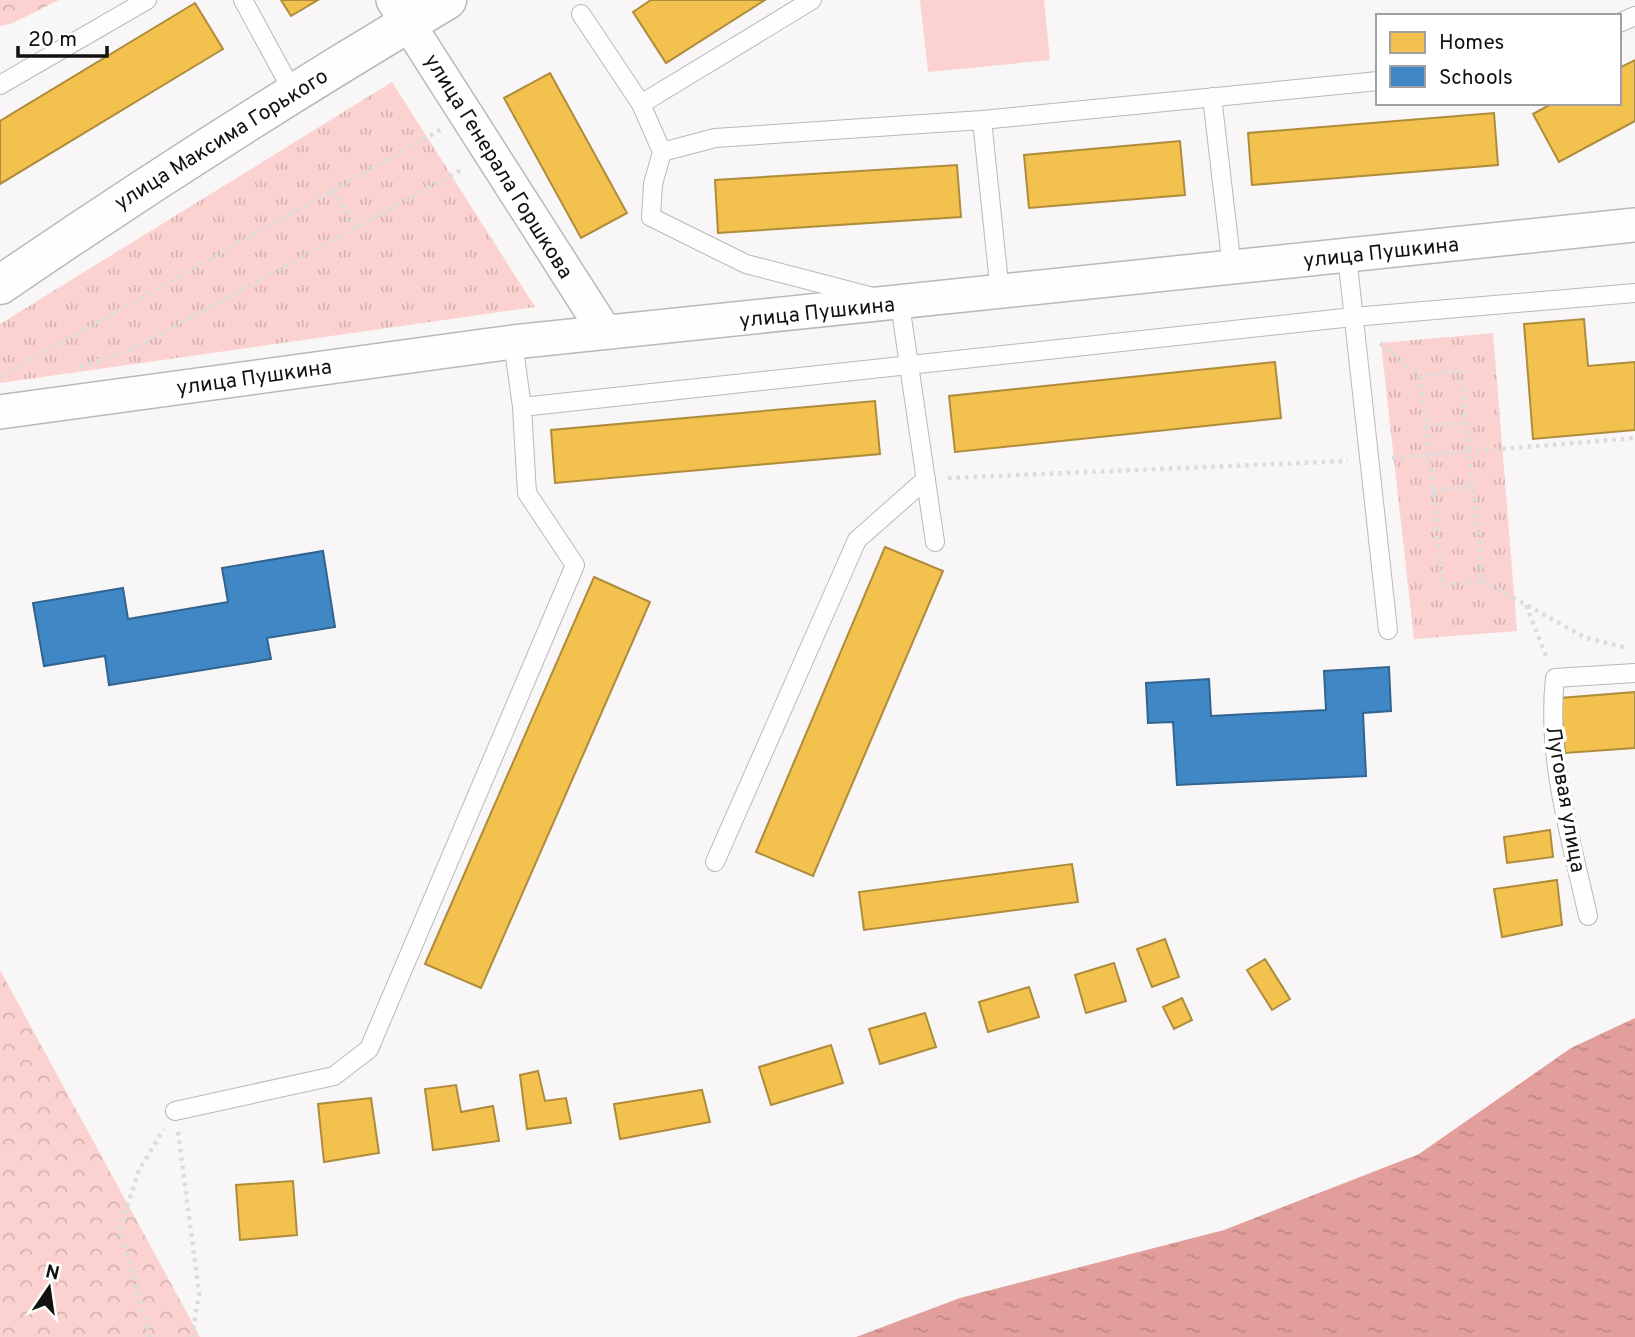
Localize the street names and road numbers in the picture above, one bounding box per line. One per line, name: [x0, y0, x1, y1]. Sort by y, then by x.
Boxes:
street label: улица Генерала Горшкова: [417, 49, 578, 284]
street label: улица Максима Горького: [110, 63, 334, 217]
street label: улица Пушкина: [1302, 232, 1460, 275]
street label: улица Пушкина: [738, 292, 896, 335]
street label: улица Пушкина: [175, 354, 333, 403]
street label: Луговая улица: [1538, 724, 1591, 875]

